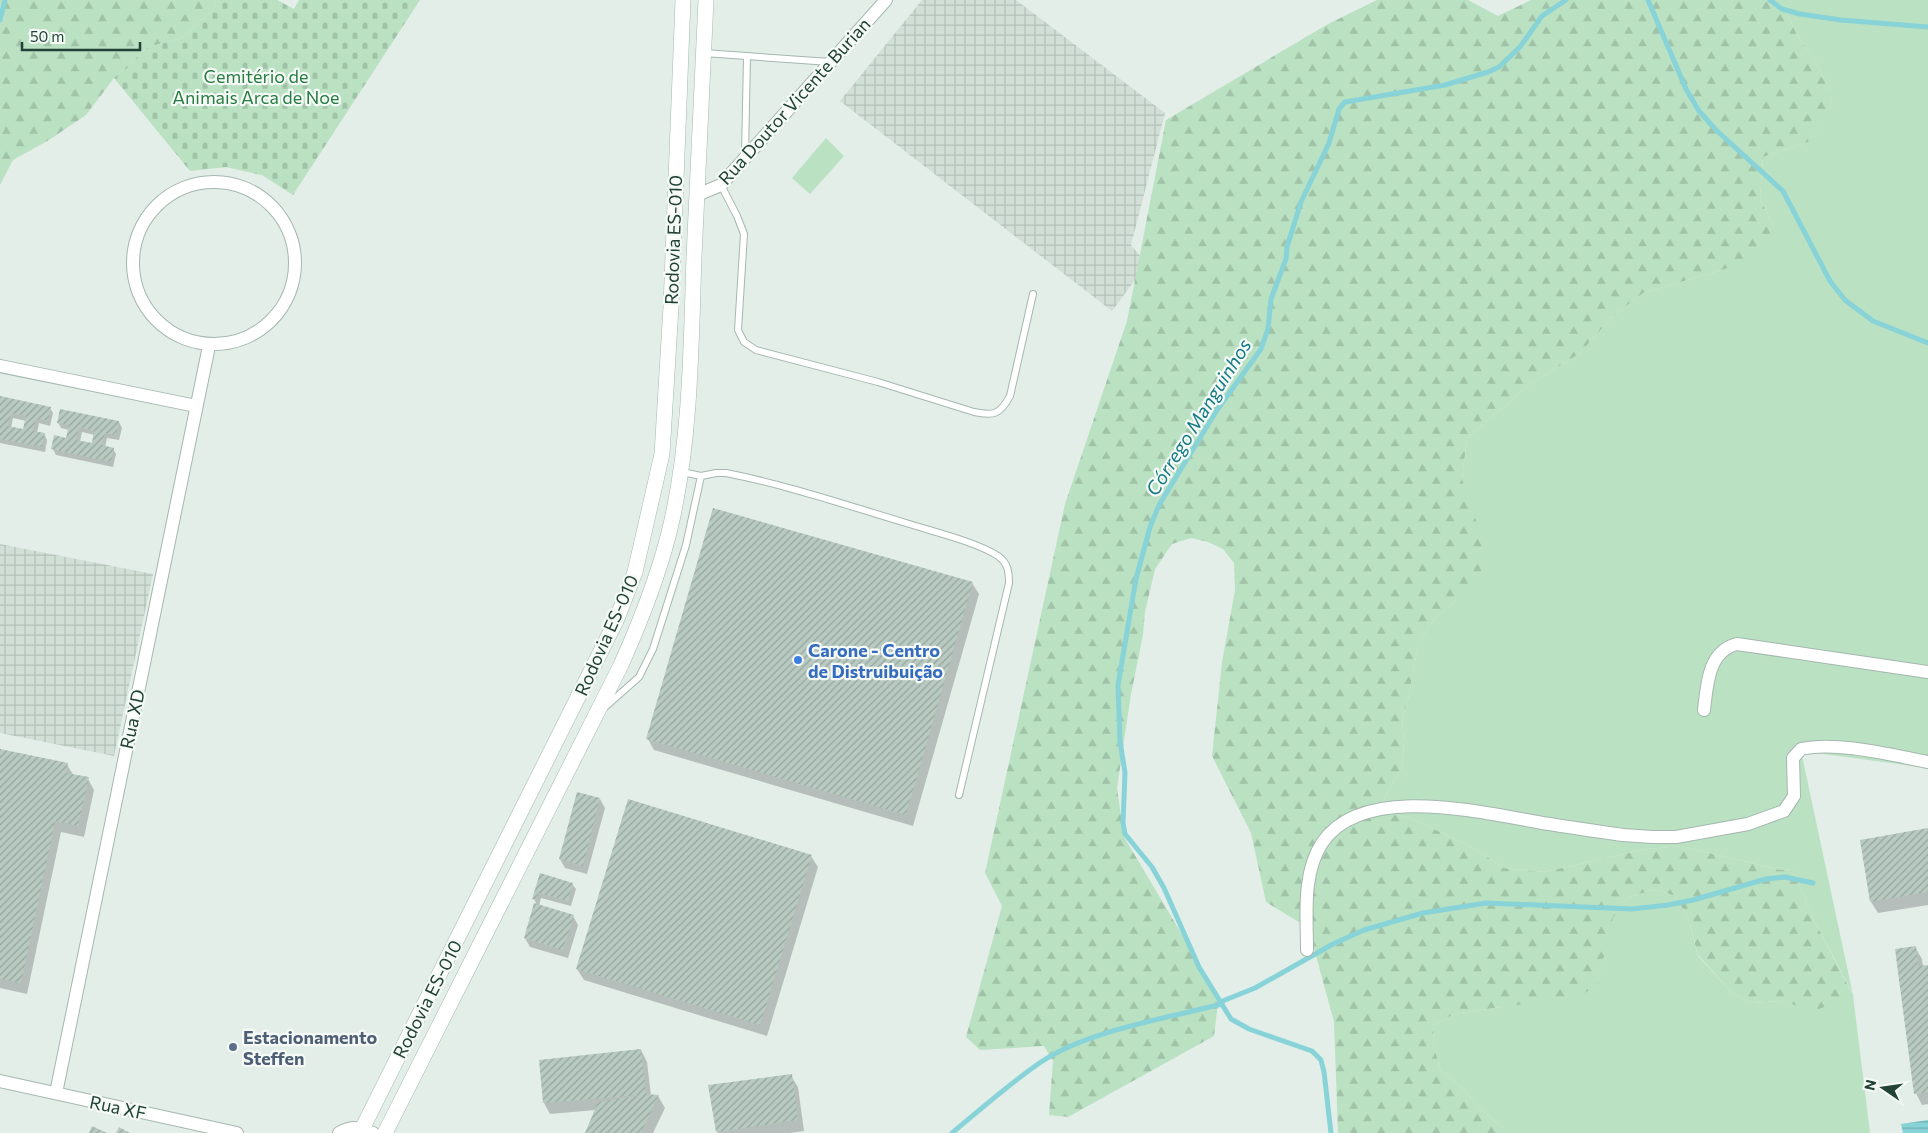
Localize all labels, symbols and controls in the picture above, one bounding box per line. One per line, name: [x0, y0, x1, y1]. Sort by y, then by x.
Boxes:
street label: Rua Doutor Vicente Burian: [713, 13, 875, 189]
scale bar: [22, 20, 140, 52]
text: 50 m: [30, 27, 64, 45]
park label: Cemitério de Animais Arca de Noe: [173, 65, 339, 108]
street label: Rodovia ES-010: [660, 175, 686, 305]
water label: Córrego Manguinhos: [1140, 334, 1256, 500]
street label: Rodovia ES-010: [570, 571, 642, 699]
place label: Carone - Centro de Distruibuição: [808, 639, 943, 682]
marker: Carone - Centro de Distruibuição: [792, 654, 804, 666]
street label: Rua XD: [115, 687, 149, 751]
street label: Rodovia ES-010: [388, 936, 466, 1062]
place label: Estacionamento Steffen: [243, 1026, 378, 1069]
marker: Estacionamento Steffen: [227, 1041, 239, 1053]
north arrow: [1858, 1063, 1908, 1113]
text: N: [1860, 1078, 1879, 1092]
street label: Rua XF: [88, 1090, 148, 1124]

